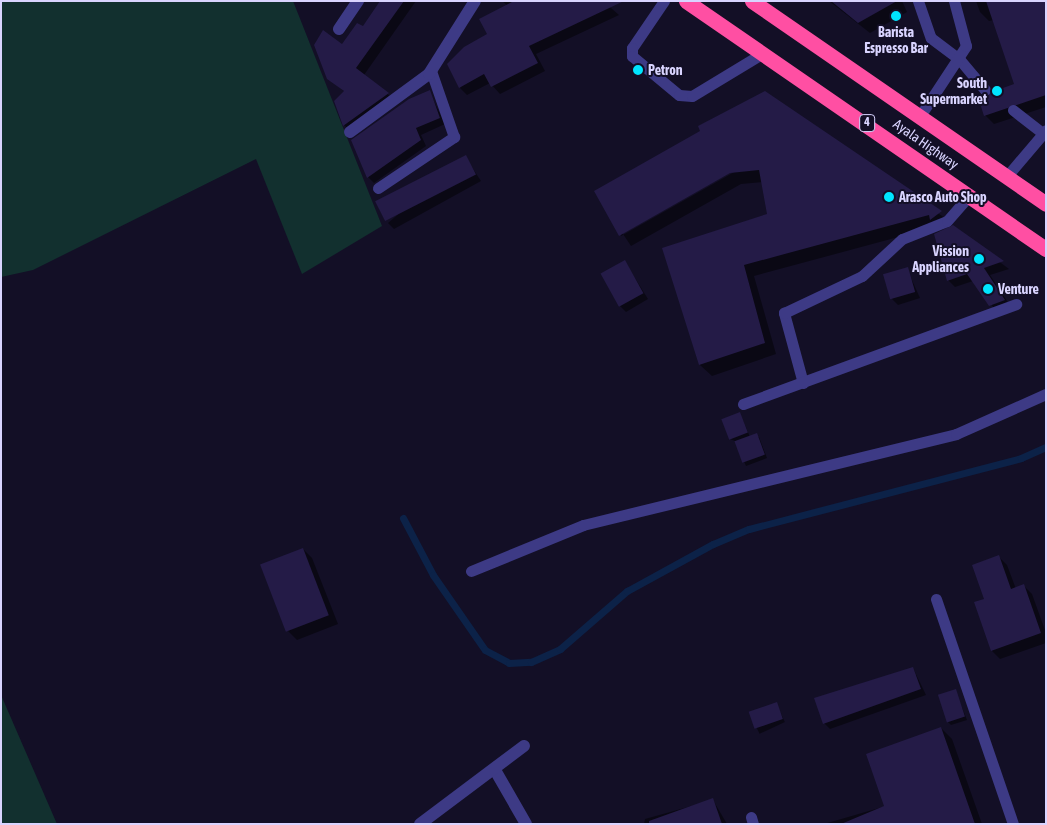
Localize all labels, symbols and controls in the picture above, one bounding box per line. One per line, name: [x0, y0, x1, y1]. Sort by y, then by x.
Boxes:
marker: Barista Espresso Bar: [890, 10, 902, 22]
place label: Barista Espresso Bar: [864, 24, 928, 56]
place label: Petron: [648, 62, 683, 78]
marker: Petron: [632, 64, 644, 76]
place label: South Supermarket: [920, 75, 987, 108]
marker: South Supermarket: [991, 85, 1003, 97]
road number: 4: [858, 114, 876, 132]
street label: Ayala Highway: [890, 115, 962, 173]
place label: Arasco Auto Shop: [899, 189, 987, 205]
marker: Arasco Auto Shop: [883, 191, 895, 203]
place label: Vission Appliances: [912, 243, 969, 276]
marker: Vission Appliances: [973, 253, 985, 265]
place label: Venture: [998, 281, 1039, 297]
marker: Venture: [982, 283, 994, 295]

